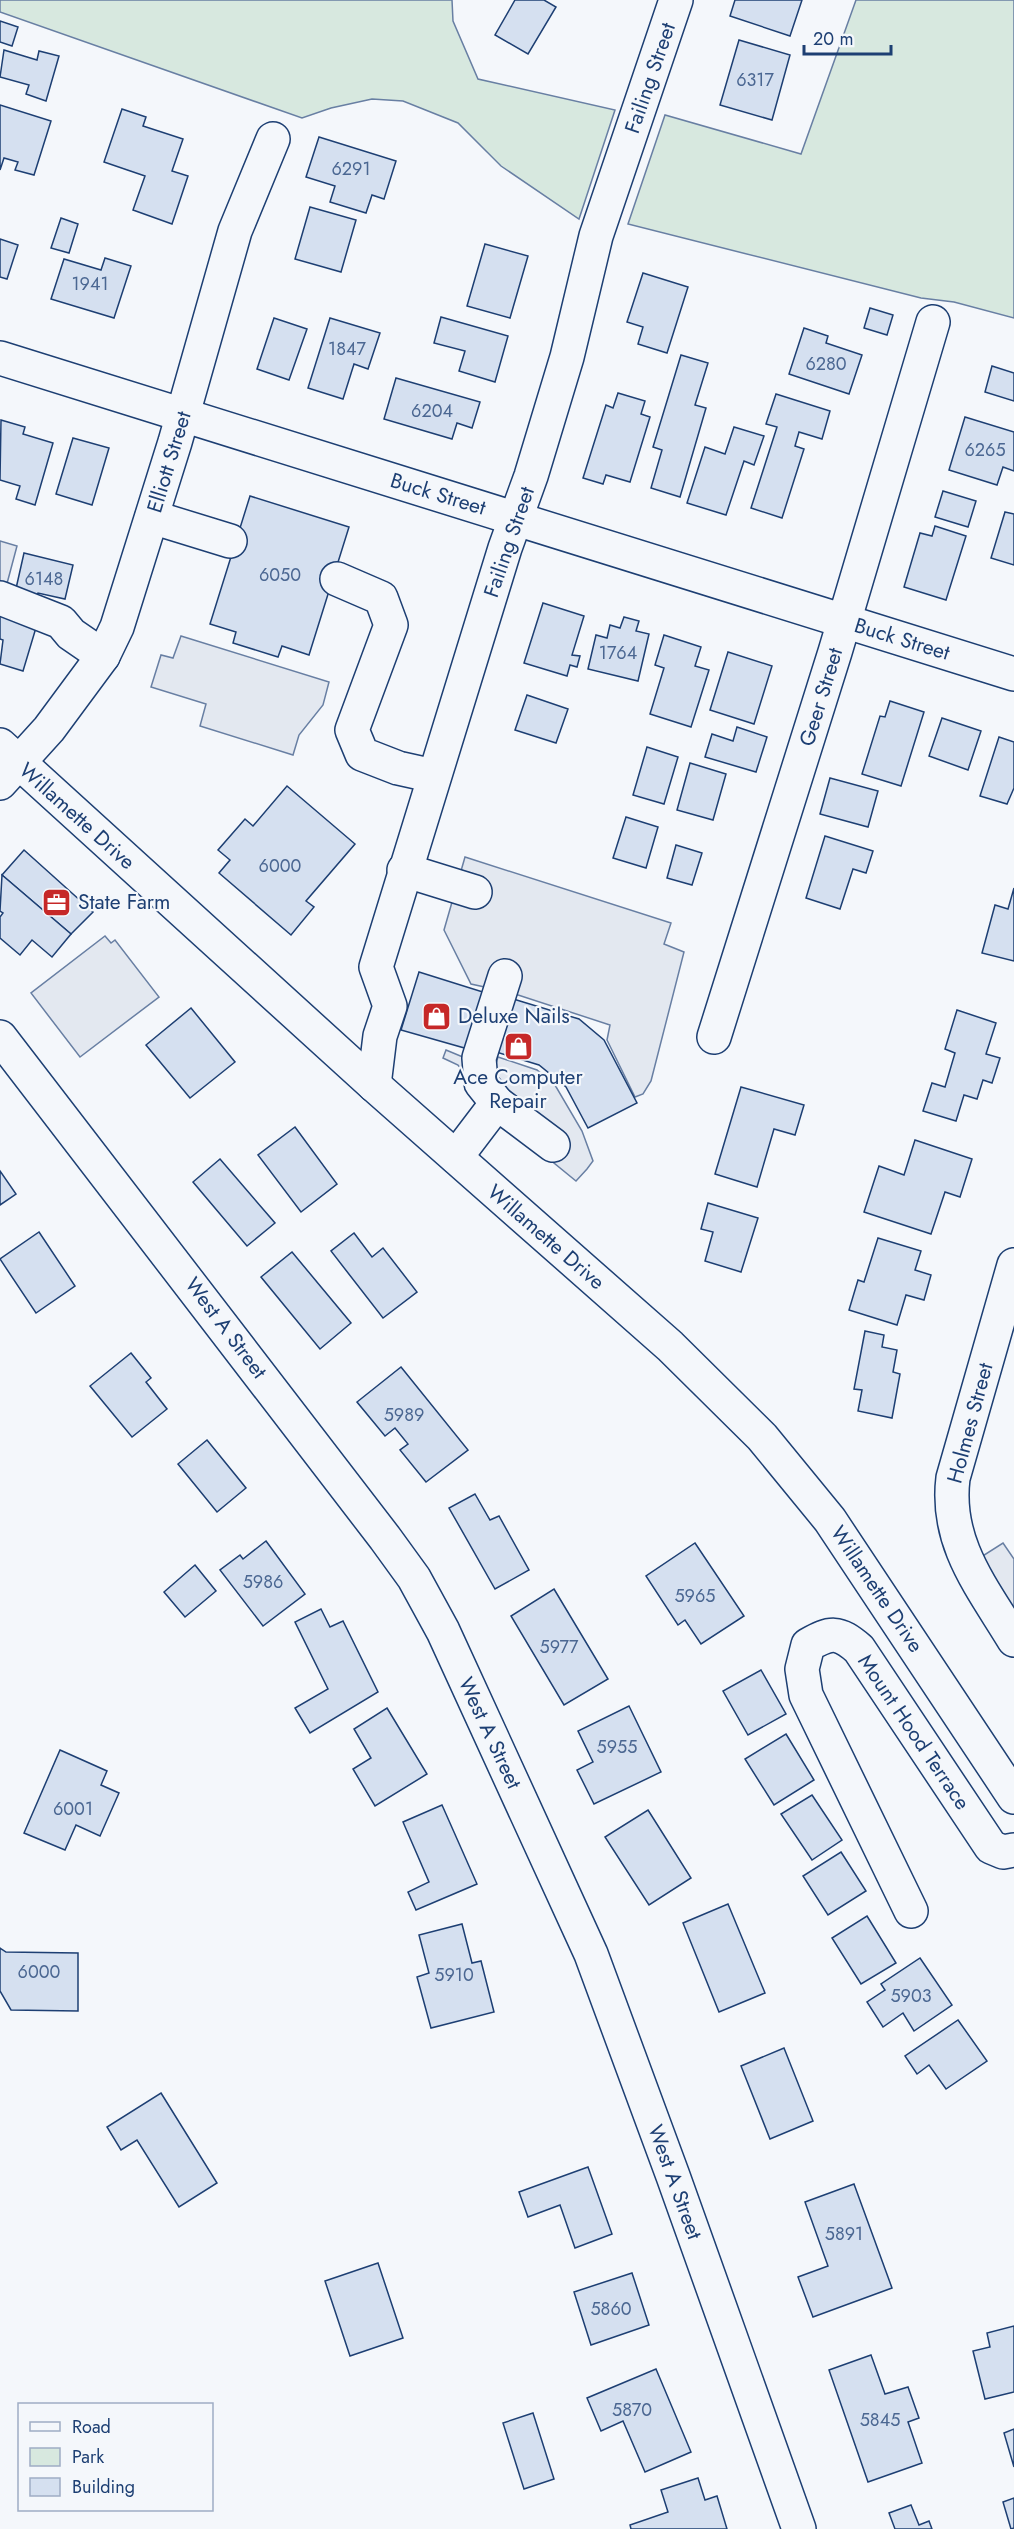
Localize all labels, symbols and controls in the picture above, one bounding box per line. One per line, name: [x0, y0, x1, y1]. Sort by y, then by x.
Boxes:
scale bar: [804, 18, 891, 56]
street label: Failing Street: [617, 19, 683, 137]
text: 20 m: [813, 26, 853, 52]
house number: 6317: [736, 67, 774, 93]
house number: 6291: [331, 156, 371, 182]
house number: 1941: [71, 271, 109, 297]
house number: 1847: [328, 336, 366, 362]
house number: 6280: [805, 351, 847, 377]
house number: 6204: [411, 398, 453, 424]
street label: Elliott Street: [139, 408, 199, 516]
house number: 6265: [964, 437, 1006, 463]
street label: Buck Street: [387, 465, 489, 523]
street label: Failing Street: [476, 483, 542, 601]
house number: 6050: [259, 562, 301, 588]
house number: 6148: [25, 566, 63, 592]
street label: Buck Street: [851, 610, 953, 668]
house number: 1764: [599, 640, 637, 666]
street label: Geer Street: [792, 644, 850, 750]
street label: Willamette Drive: [12, 756, 142, 876]
house number: 6000: [259, 853, 302, 879]
office icon: State Farm: [41, 886, 73, 918]
place label: State Farm: [78, 887, 170, 917]
shop icon: Deluxe Nails: [421, 1000, 453, 1032]
place label: Deluxe Nails: [458, 1001, 570, 1031]
shop icon: Ace Computer Repair: [502, 1030, 534, 1062]
place label: Ace Computer Repair: [453, 1062, 583, 1116]
street label: Willamette Drive: [481, 1177, 611, 1297]
street label: West A Street: [178, 1271, 274, 1385]
street label: Holmes Street: [940, 1360, 1000, 1486]
house number: 5989: [384, 1402, 424, 1428]
street label: Willamette Drive: [823, 1520, 931, 1659]
house number: 5986: [243, 1569, 283, 1595]
house number: 5965: [674, 1583, 716, 1609]
house number: 5977: [540, 1634, 579, 1660]
street label: Mount Hood Terrace: [851, 1648, 977, 1816]
street label: West A Street: [451, 1672, 529, 1794]
house number: 5955: [597, 1734, 637, 1760]
house number: 6001: [53, 1796, 93, 1822]
house number: 6000: [18, 1959, 61, 1985]
house number: 5910: [434, 1962, 474, 1988]
house number: 5903: [890, 1983, 932, 2009]
street label: West A Street: [640, 2120, 710, 2244]
house number: 5891: [825, 2221, 863, 2247]
house number: 5860: [590, 2296, 632, 2322]
house number: 5870: [612, 2397, 652, 2423]
legend: [18, 2403, 213, 2511]
house number: 5845: [860, 2407, 900, 2433]
text: Road: [72, 2414, 111, 2440]
text: Park: [72, 2444, 104, 2470]
text: Building: [72, 2474, 135, 2500]

